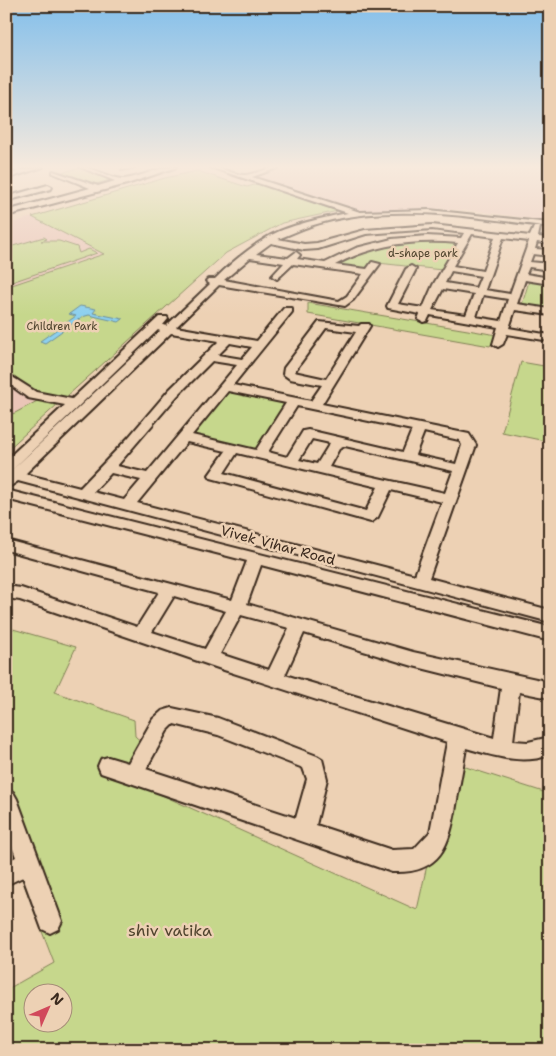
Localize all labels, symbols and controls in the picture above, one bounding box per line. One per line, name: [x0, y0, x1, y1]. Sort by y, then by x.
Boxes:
park label: d-shape park: [388, 246, 458, 261]
park label: Children Park: [26, 319, 98, 334]
street label: Vivek Vihar Road: [219, 521, 337, 569]
park label: shiv vatika: [128, 920, 212, 941]
north arrow: [22, 984, 72, 1034]
text: N: [47, 989, 67, 1009]

